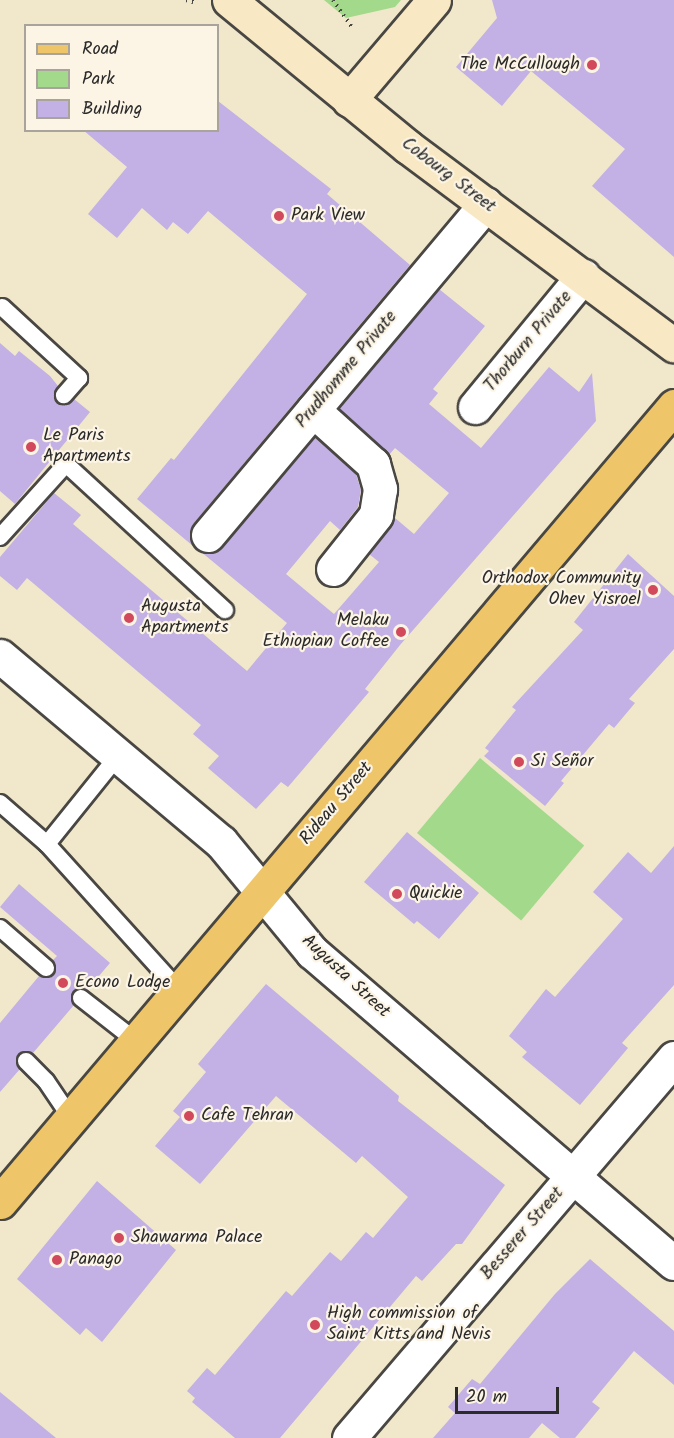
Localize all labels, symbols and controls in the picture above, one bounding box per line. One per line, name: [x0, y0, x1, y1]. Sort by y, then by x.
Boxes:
legend: [24, 24, 219, 132]
text: Road: [82, 35, 118, 64]
place label: The McCullough: [460, 54, 580, 76]
marker: The McCullough: [585, 58, 599, 72]
text: Park: [82, 65, 115, 94]
text: Building: [82, 95, 142, 124]
street label: Cobourg Street: [397, 134, 499, 218]
place label: Park View: [291, 205, 365, 227]
marker: Park View: [272, 209, 286, 223]
street label: Thorburn Private: [480, 287, 578, 397]
street label: Prudhomme Private: [292, 307, 402, 433]
place label: Le Paris Apartments: [43, 426, 131, 468]
marker: Le Paris Apartments: [24, 440, 38, 454]
place label: Orthodox Community Ohev Yisroel: [482, 569, 641, 612]
marker: Orthodox Community Ohev Yisroel: [646, 583, 660, 597]
place label: Augusta Apartments: [141, 597, 229, 640]
marker: Augusta Apartments: [122, 611, 136, 625]
place label: Melaku Ethiopian Coffee: [263, 611, 389, 654]
marker: Melaku Ethiopian Coffee: [394, 625, 408, 639]
place label: Si Señor: [531, 751, 593, 773]
marker: Si Señor: [512, 755, 526, 769]
street label: Rideau Street: [296, 758, 378, 850]
place label: Quickie: [409, 883, 462, 905]
marker: Quickie: [390, 887, 404, 901]
street label: Augusta Street: [296, 931, 394, 1023]
place label: Econo Lodge: [75, 972, 170, 994]
marker: Econo Lodge: [56, 976, 70, 990]
place label: Cafe Tehran: [201, 1105, 294, 1127]
marker: Cafe Tehran: [182, 1109, 196, 1123]
street label: Besserer Street: [477, 1183, 569, 1285]
place label: Shawarma Palace: [131, 1227, 262, 1249]
marker: Shawarma Palace: [112, 1231, 126, 1245]
place label: Panago: [69, 1249, 122, 1271]
marker: Panago: [50, 1253, 64, 1267]
place label: High commission of Saint Kitts and Nevis: [327, 1304, 491, 1346]
marker: High commission of Saint Kitts and Nevis: [308, 1318, 322, 1332]
scale bar: [458, 1375, 562, 1413]
text: 20 m: [466, 1383, 507, 1412]

